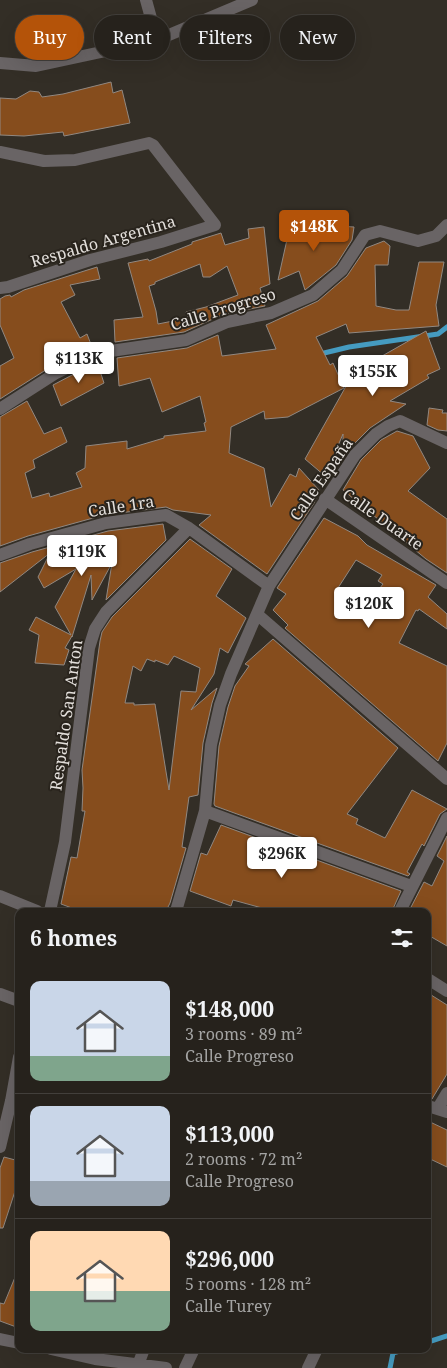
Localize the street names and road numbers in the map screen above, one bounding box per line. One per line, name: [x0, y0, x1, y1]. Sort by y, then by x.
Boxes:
street label: Respaldo Argentina: [28, 210, 178, 272]
street label: Calle Progreso: [168, 283, 278, 335]
street label: Calle España: [284, 433, 358, 525]
street label: Calle Duarte: [338, 483, 428, 555]
street label: Calle 1ra: [86, 490, 156, 522]
street label: Respaldo San Anton: [45, 638, 87, 792]

